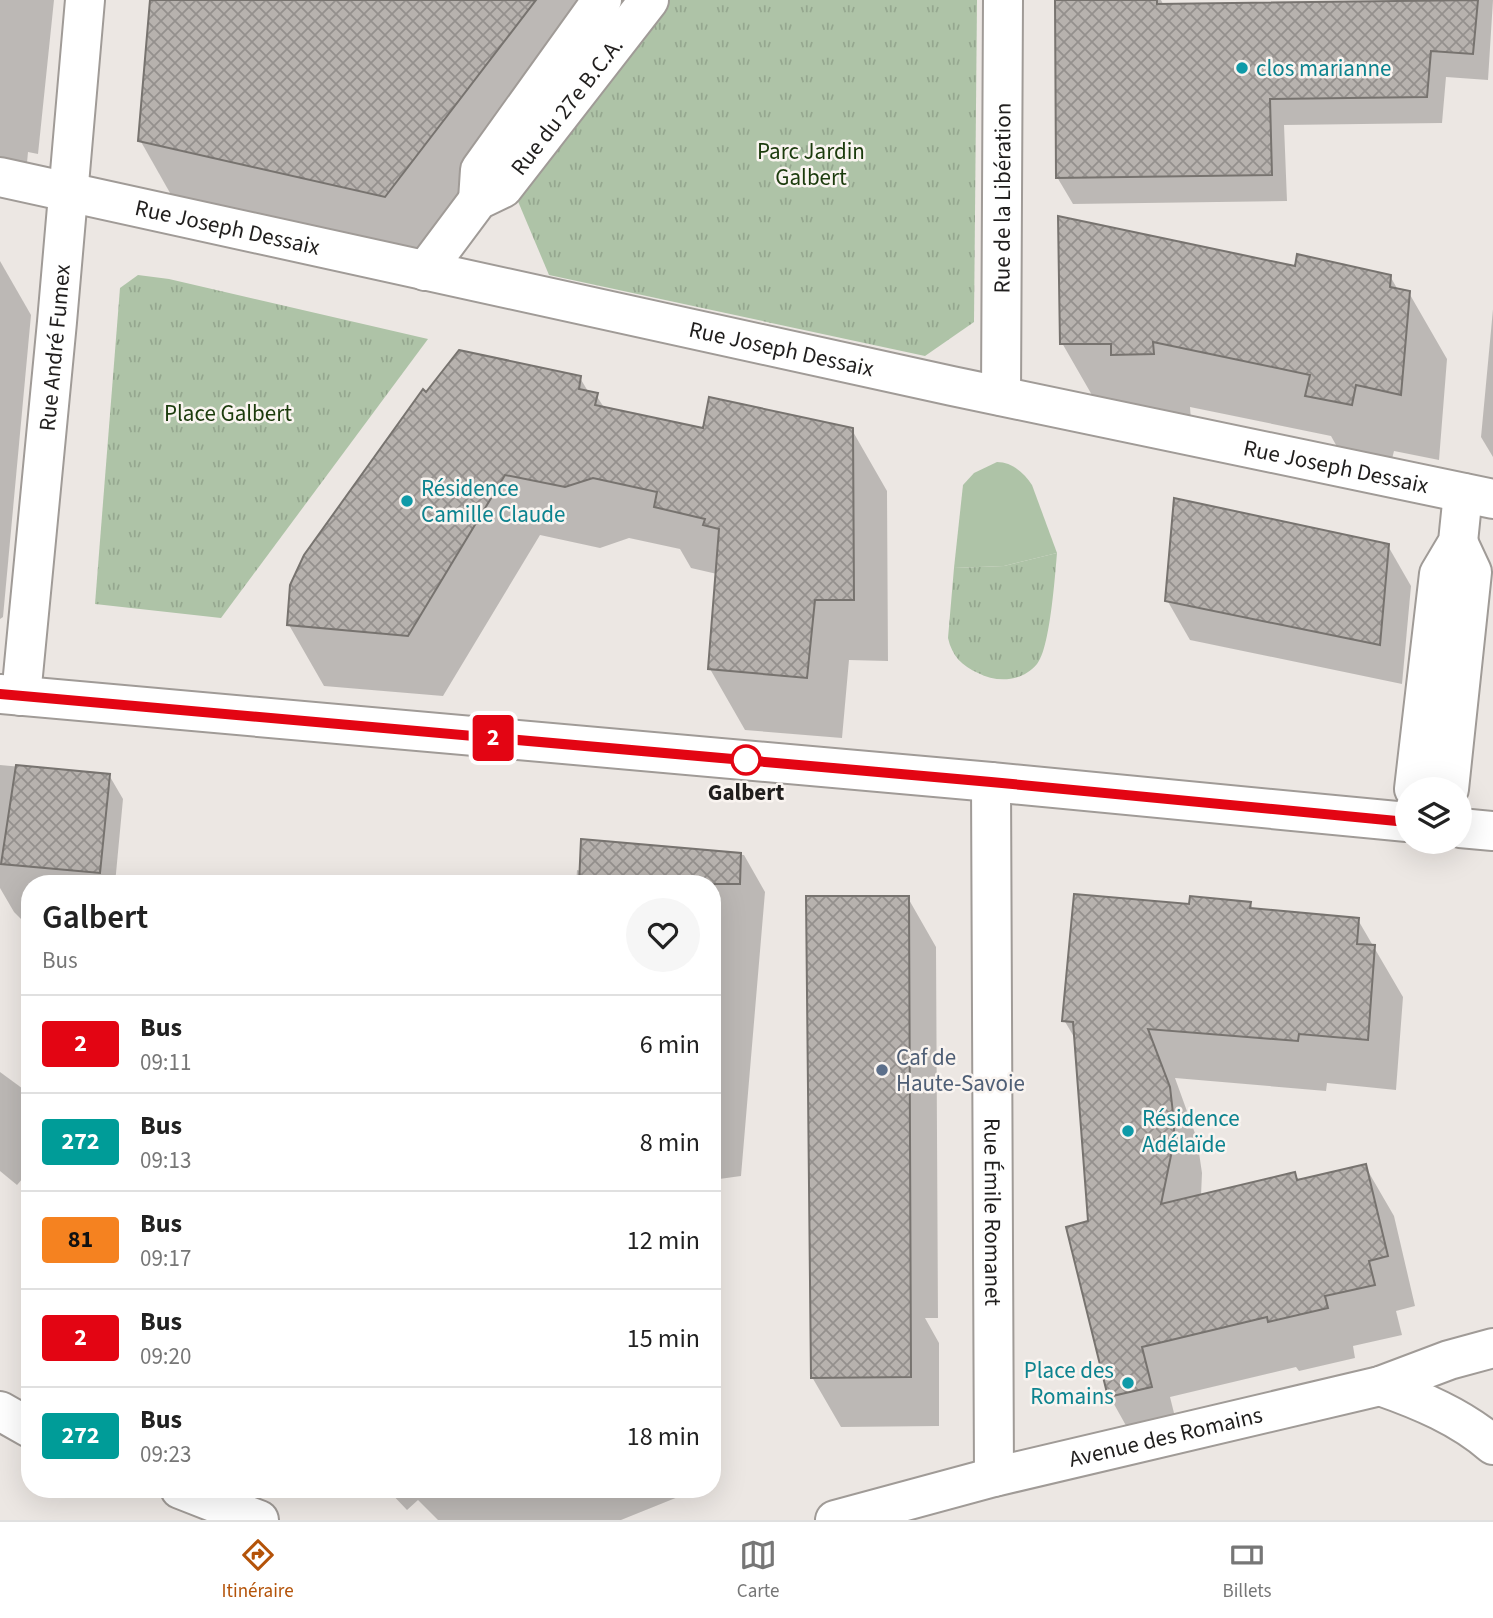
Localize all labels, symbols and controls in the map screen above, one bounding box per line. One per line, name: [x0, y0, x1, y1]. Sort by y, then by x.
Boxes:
street label: Rue du 27e B.C.A.: [503, 30, 631, 182]
place label: clos marianne: [1256, 52, 1391, 85]
marker: clos marianne: [1234, 60, 1250, 76]
street label: Rue de la Libération: [986, 103, 1019, 293]
park label: Parc Jardin Galbert: [757, 135, 865, 194]
street label: Rue Joseph Dessaix: [132, 191, 323, 264]
street label: Rue André Fumex: [31, 263, 79, 433]
street label: Rue Joseph Dessaix: [686, 313, 877, 385]
park label: Place Galbert: [164, 397, 292, 430]
street label: Rue Joseph Dessaix: [1240, 431, 1432, 502]
place label: Résidence Camille Claude: [421, 472, 565, 531]
marker: Résidence Camille Claude: [399, 493, 415, 509]
line badge: 2: [470, 715, 516, 761]
text: 2: [487, 720, 499, 755]
marker: Galbert: [731, 745, 761, 775]
place label: Galbert: [708, 776, 784, 809]
map controls: [1395, 777, 1472, 854]
button: layers: [1395, 777, 1472, 854]
text: Galbert: [42, 894, 148, 941]
button: heart: [626, 898, 700, 972]
text: Bus: [42, 944, 78, 977]
text: Bus: [140, 1009, 182, 1046]
text: 2: [74, 1026, 87, 1061]
text: 6 min: [640, 1026, 700, 1063]
place label: Caf de Haute-Savoie: [896, 1041, 1025, 1100]
text: 09:11: [140, 1046, 191, 1079]
marker: Caf de Haute-Savoie: [874, 1062, 890, 1078]
place label: Résidence Adélaïde: [1142, 1102, 1240, 1161]
text: Bus: [140, 1107, 182, 1144]
street label: Rue Émile Romanet: [975, 1118, 1009, 1306]
marker: Résidence Adélaïde: [1120, 1123, 1136, 1139]
text: 272: [61, 1124, 100, 1159]
text: 8 min: [640, 1124, 700, 1161]
text: 09:13: [140, 1144, 191, 1177]
text: Bus: [140, 1205, 182, 1242]
text: 81: [68, 1222, 93, 1257]
text: 12 min: [627, 1222, 700, 1259]
text: 09:17: [140, 1242, 191, 1275]
text: Bus: [140, 1303, 182, 1340]
text: 2: [74, 1320, 87, 1355]
text: 15 min: [627, 1320, 700, 1357]
text: 09:20: [140, 1340, 191, 1373]
place label: Place des Romains: [1024, 1354, 1114, 1413]
marker: Place des Romains: [1120, 1375, 1136, 1391]
street label: Avenue des Romains: [1066, 1398, 1266, 1476]
text: Bus: [140, 1401, 182, 1438]
text: 272: [61, 1418, 100, 1453]
text: 18 min: [627, 1418, 700, 1455]
text: 09:23: [140, 1438, 191, 1471]
tab: Itinéraire: [222, 1536, 294, 1605]
tab: Carte: [737, 1536, 779, 1605]
tab: Billets: [1222, 1536, 1271, 1605]

